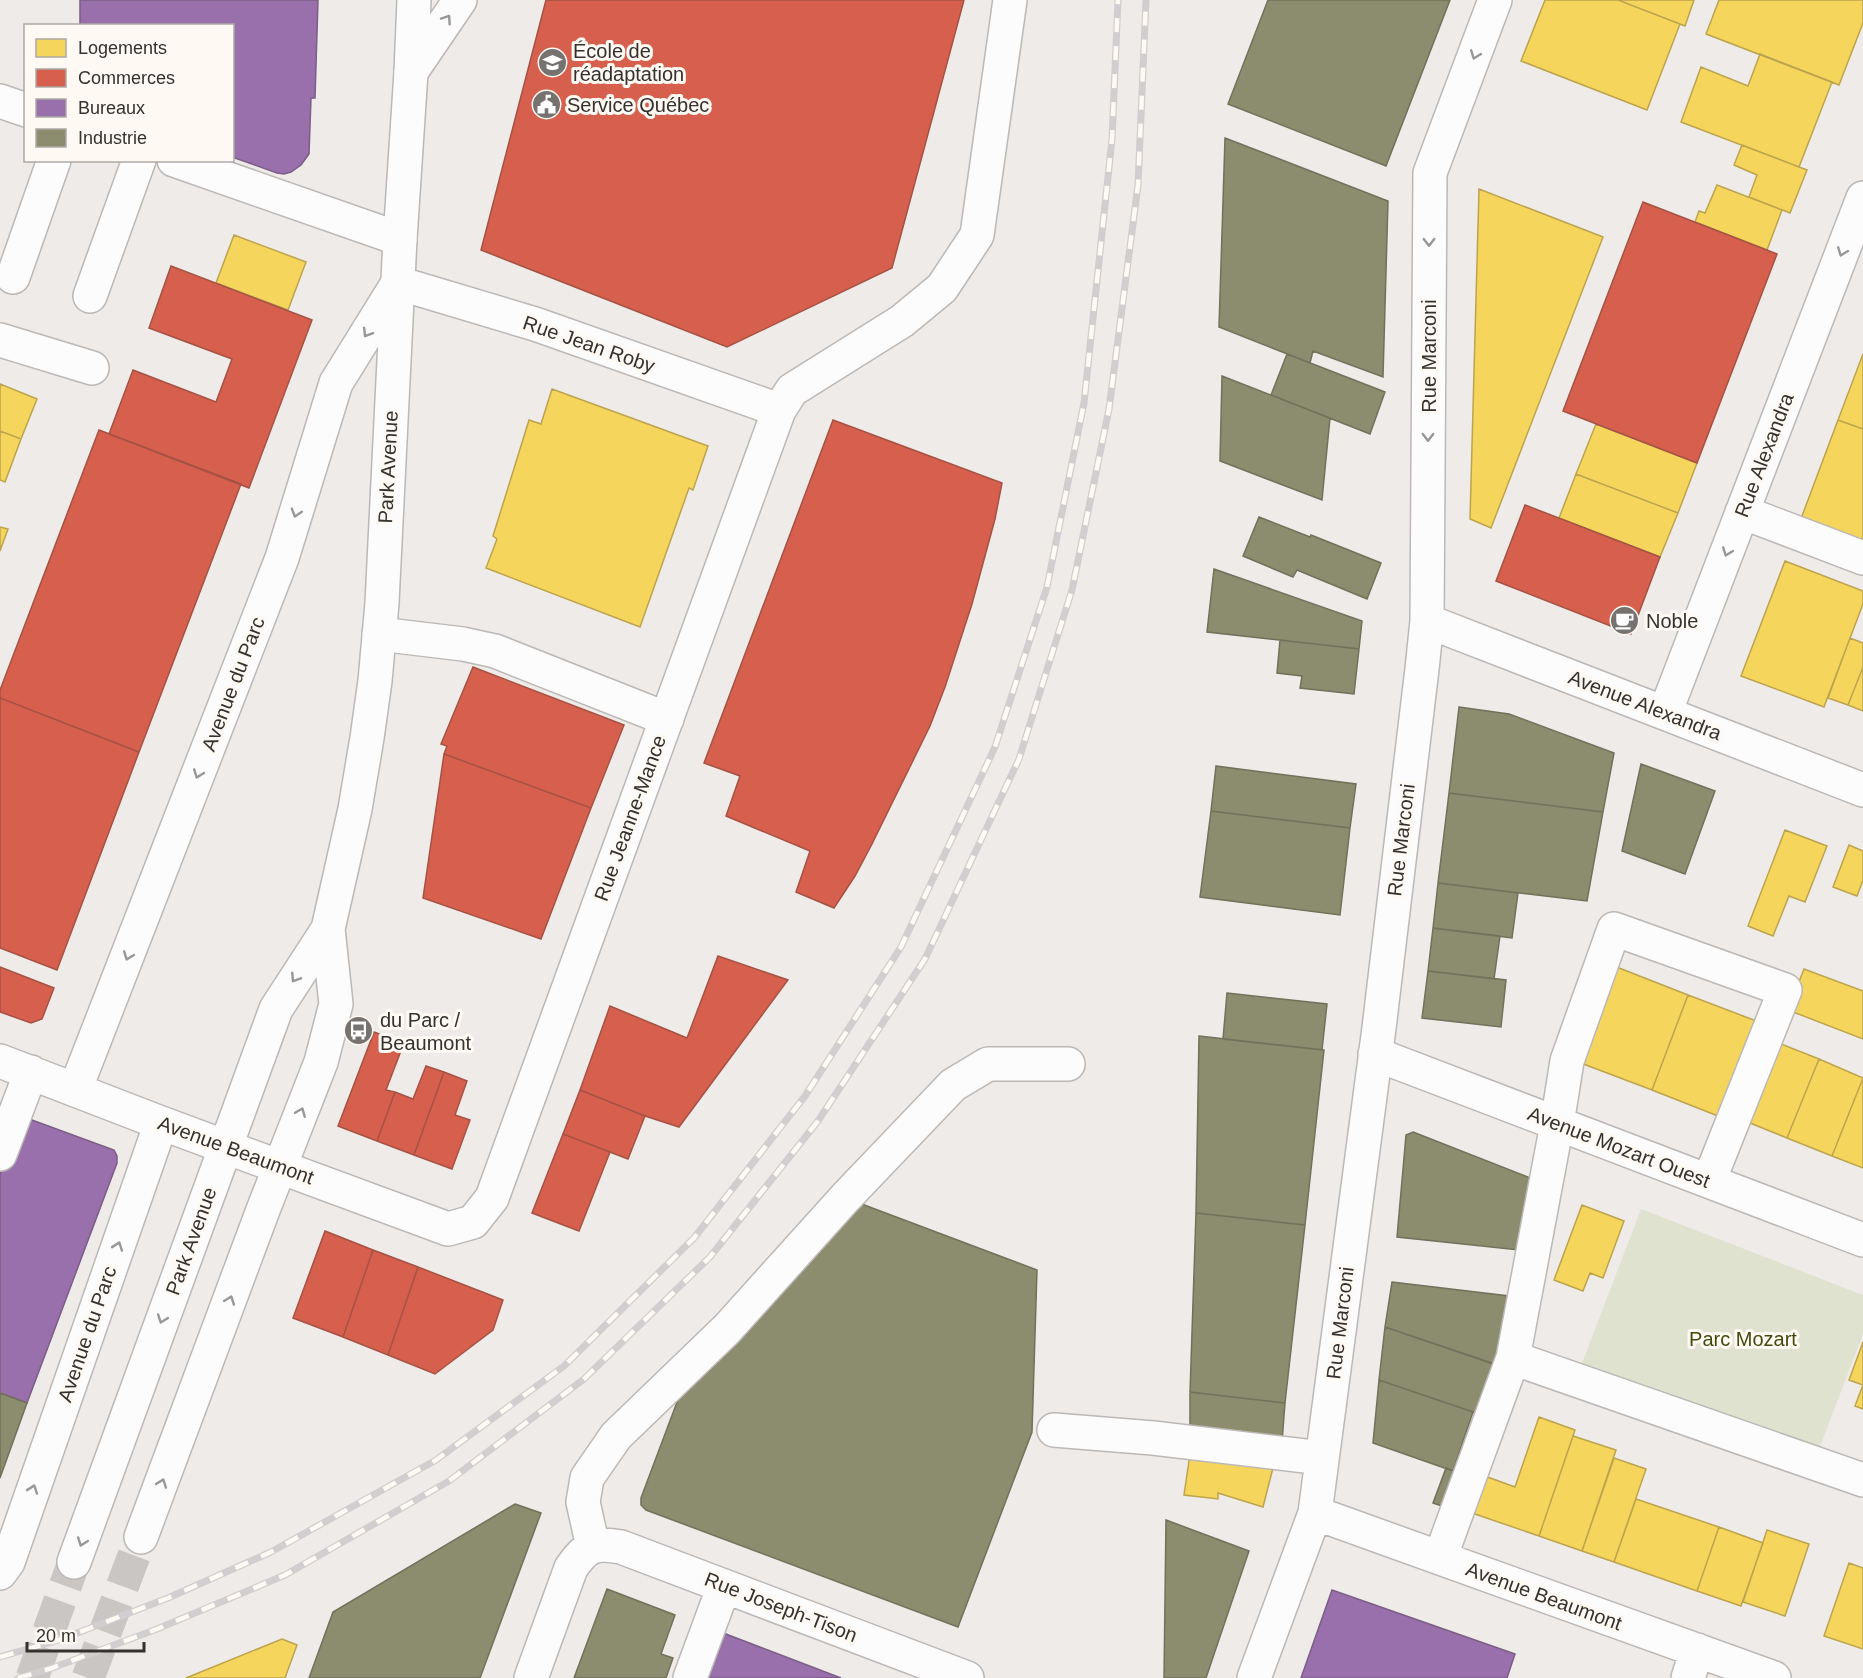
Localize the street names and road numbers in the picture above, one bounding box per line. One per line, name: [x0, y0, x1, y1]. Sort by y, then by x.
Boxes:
street label: Rue Marconi: [1418, 299, 1440, 413]
street label: Rue Jean Roby: [520, 311, 658, 377]
street label: Rue Alexandra: [1730, 389, 1798, 520]
street label: Park Avenue: [374, 410, 402, 524]
street label: Avenue du Parc: [197, 614, 269, 754]
street label: Avenue Alexandra: [1565, 666, 1725, 745]
street label: Rue Jeanne-Mance: [590, 732, 670, 904]
street label: Rue Marconi: [1383, 782, 1419, 898]
street label: Avenue Mozart Ouest: [1525, 1102, 1713, 1192]
street label: Avenue Beaumont: [155, 1112, 317, 1189]
street label: Park Avenue: [161, 1184, 221, 1298]
street label: Avenue du Parc: [53, 1263, 121, 1405]
street label: Rue Marconi: [1322, 1265, 1358, 1381]
street label: Avenue Beaumont: [1463, 1558, 1625, 1635]
street label: Rue Joseph-Tison: [702, 1568, 860, 1646]

